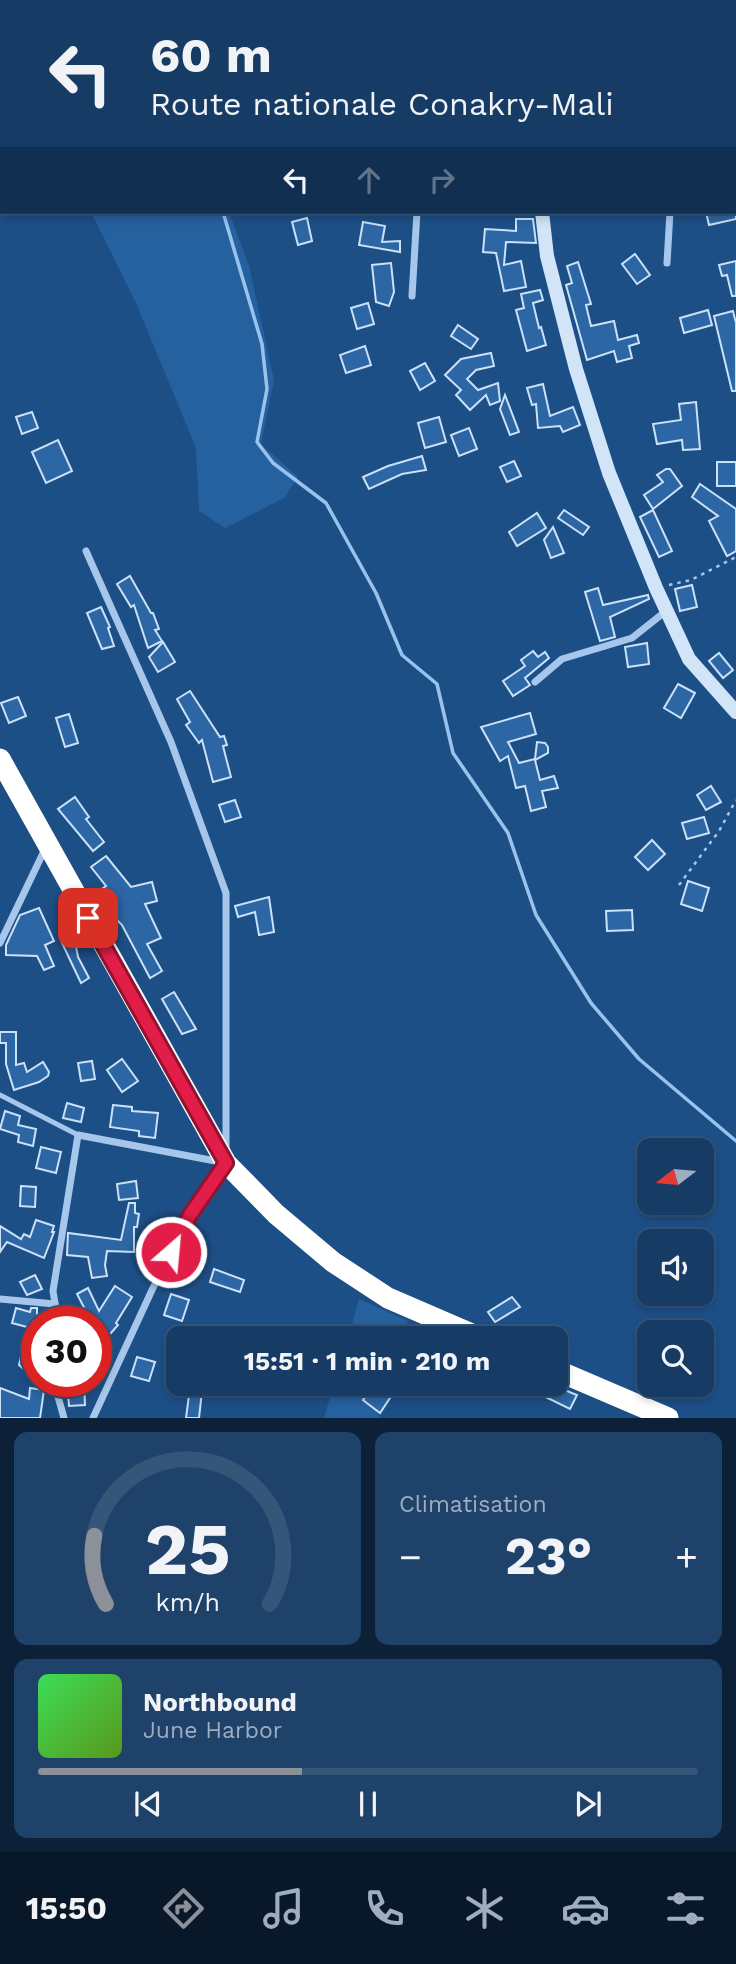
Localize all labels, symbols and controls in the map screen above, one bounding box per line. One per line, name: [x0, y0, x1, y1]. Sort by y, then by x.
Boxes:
text: 60 m: [150, 26, 272, 84]
icon: left: [35, 28, 126, 119]
text: Route nationale Conakry-Mali: [150, 85, 614, 123]
icon: left: [277, 161, 315, 199]
icon: ahead: [350, 161, 388, 199]
icon: right: [423, 161, 461, 199]
pin: [58, 888, 118, 948]
icon: arrive: [69, 899, 107, 937]
north arrow: [637, 1138, 714, 1214]
map controls: [637, 1138, 714, 1397]
position arrow: [134, 1215, 208, 1289]
button: sound: [637, 1229, 714, 1306]
speed limit sign: 30: [21, 1306, 112, 1397]
button: search: [637, 1320, 714, 1397]
text: 15:51 · 1 min · 210 m: [244, 1346, 490, 1376]
text: Climatisation: [399, 1491, 547, 1518]
text: 25: [145, 1507, 230, 1593]
text: 23°: [505, 1526, 592, 1587]
text: −: [399, 1535, 422, 1579]
text: +: [675, 1535, 698, 1579]
text: km/h: [155, 1588, 220, 1617]
text: Northbound: [143, 1687, 297, 1717]
text: June Harbor: [143, 1717, 282, 1744]
icon: previous: [129, 1785, 167, 1823]
icon: pause: [349, 1785, 387, 1823]
icon: next: [569, 1785, 607, 1823]
icon: directions: [159, 1884, 208, 1933]
icon: music: [259, 1884, 308, 1933]
icon: phone: [360, 1884, 409, 1933]
icon: climate: [460, 1884, 509, 1933]
icon: car: [561, 1884, 610, 1933]
icon: filters: [661, 1884, 710, 1933]
text: 15:50: [26, 1889, 107, 1927]

